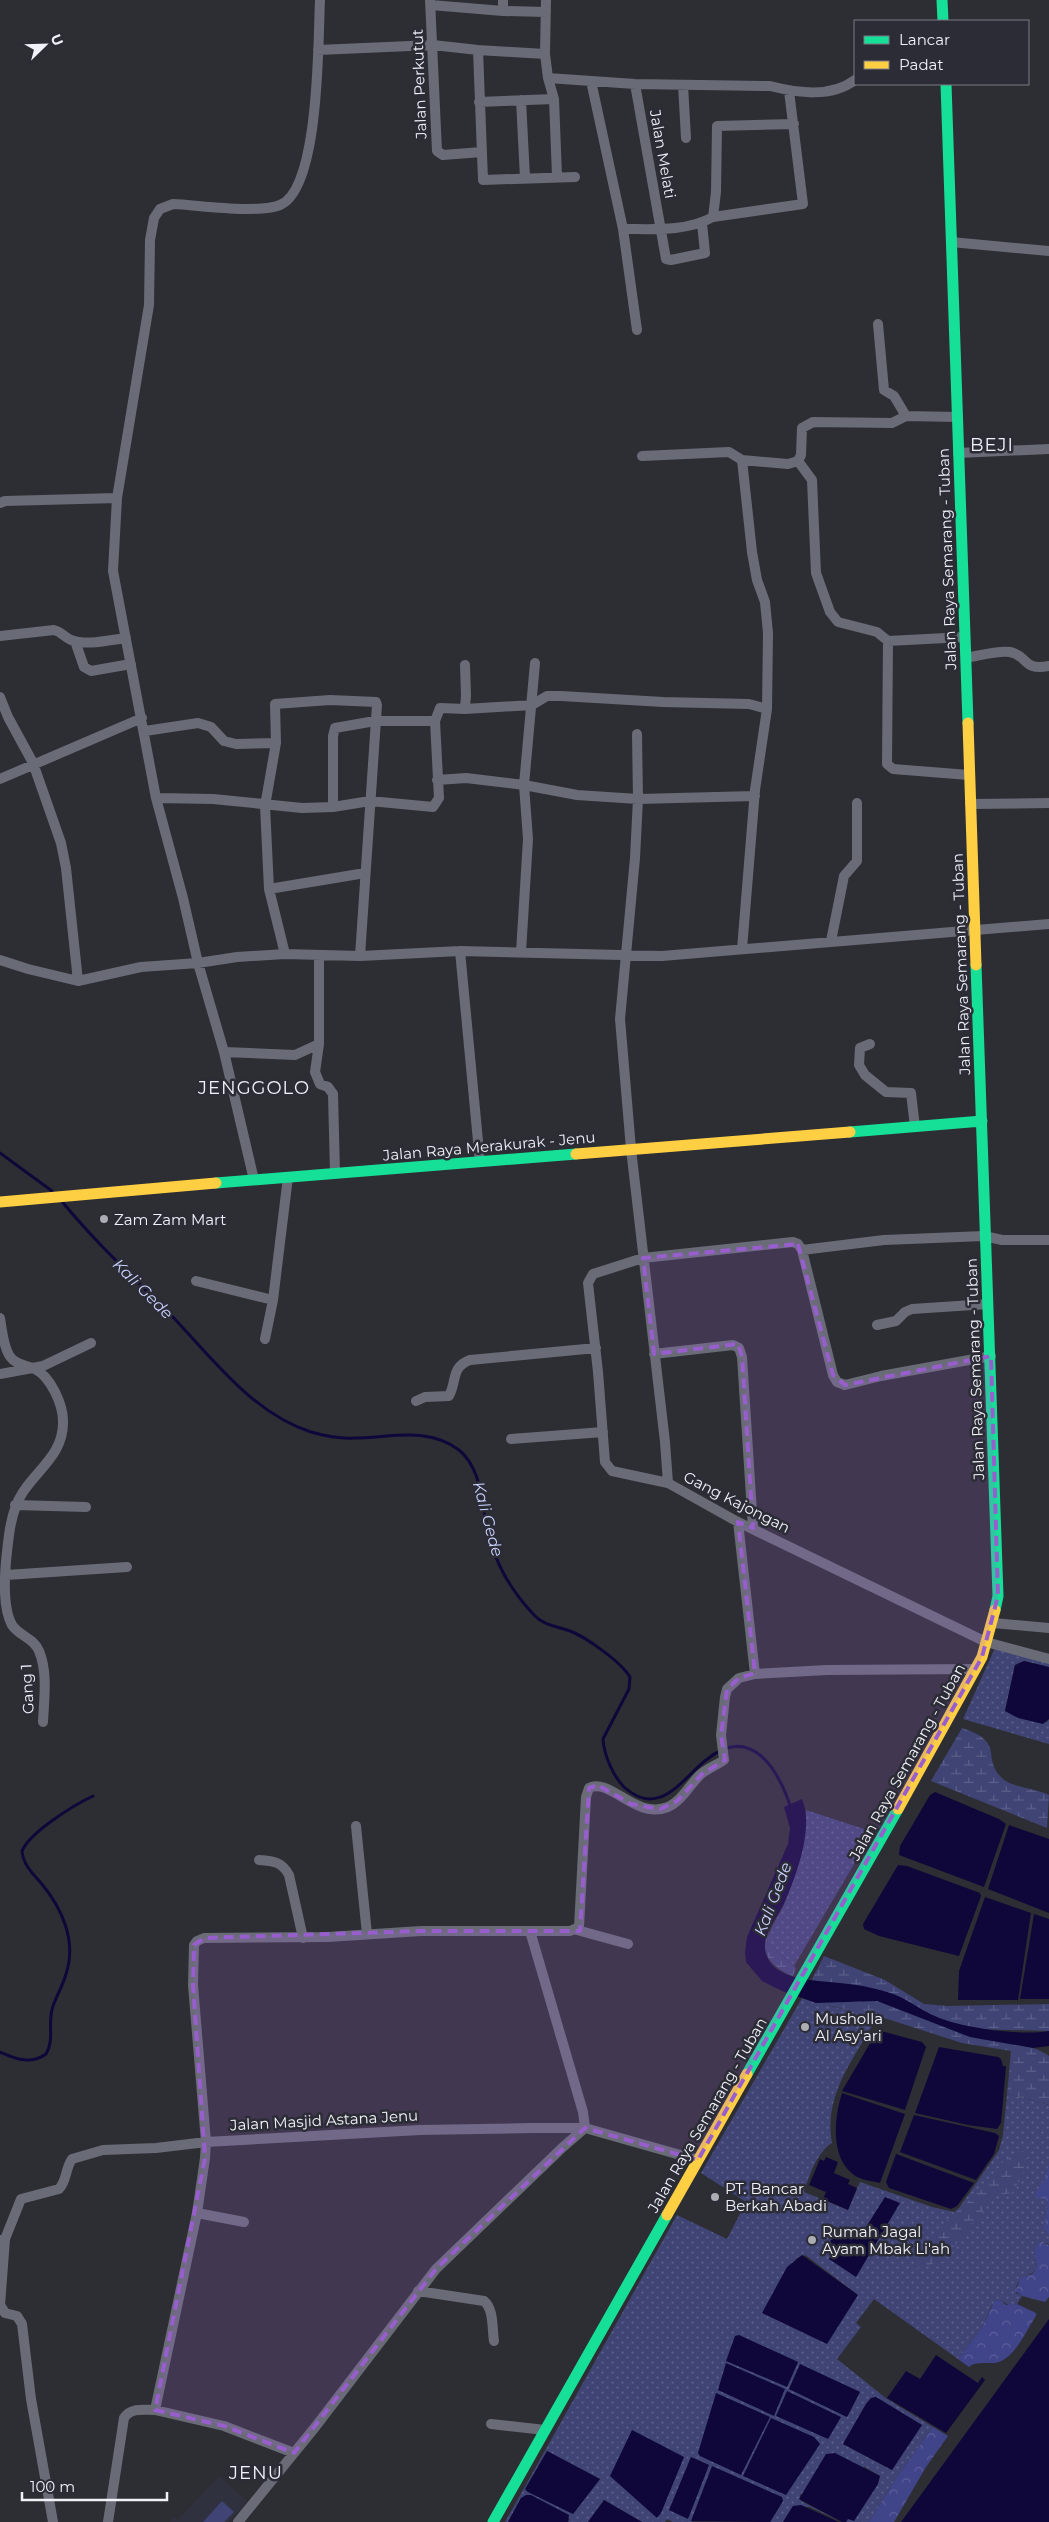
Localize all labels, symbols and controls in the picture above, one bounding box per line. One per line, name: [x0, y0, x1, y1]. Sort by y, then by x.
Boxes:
north arrow: [20, 20, 70, 70]
legend: [854, 20, 1029, 85]
street label: Jalan Perkutut: [408, 29, 430, 140]
text: Lancar: [899, 30, 950, 49]
text: U: [47, 31, 67, 49]
text: Padat: [899, 55, 944, 74]
street label: Jalan Melati: [646, 107, 680, 200]
district label: BEJI: [970, 434, 1014, 456]
street label: Jalan Raya Semarang - Tuban: [934, 448, 960, 671]
street label: Jalan Raya Semarang - Tuban: [948, 853, 974, 1076]
district label: JENGGOLO: [197, 1077, 310, 1099]
street label: Jalan Raya Merakurak - Jenu: [381, 1127, 596, 1165]
place label: Zam Zam Mart: [114, 1210, 226, 1229]
marker: Zam Zam Mart: [98, 1213, 110, 1225]
water label: Kali Gede: [109, 1255, 177, 1323]
street label: Jalan Raya Semarang - Tuban: [962, 1258, 988, 1481]
street label: Gang Kajongan: [681, 1467, 793, 1537]
water label: Kali Gede: [469, 1479, 507, 1559]
street label: Jalan Raya Semarang - Tuban: [844, 1660, 969, 1865]
street label: Gang 1: [16, 1663, 38, 1715]
water label: Kali Gede: [750, 1860, 796, 1938]
place label: Musholla Al Asy'ari: [815, 2009, 883, 2045]
street label: Jalan Raya Semarang - Tuban: [643, 2014, 771, 2217]
marker: Musholla Al Asy'ari: [799, 2021, 811, 2033]
street label: Jalan Masjid Astana Jenu: [228, 2106, 419, 2134]
place label: PT. Bancar Berkah Abadi: [725, 2179, 827, 2215]
marker: PT. Bancar Berkah Abadi: [709, 2191, 721, 2203]
place label: Rumah Jagal Ayam Mbak Li'ah: [822, 2222, 950, 2258]
marker: Rumah Jagal Ayam Mbak Li'ah: [806, 2234, 818, 2246]
district label: JENU: [228, 2462, 283, 2484]
scale bar: [22, 2470, 168, 2502]
text: 100 m: [30, 2477, 75, 2496]

